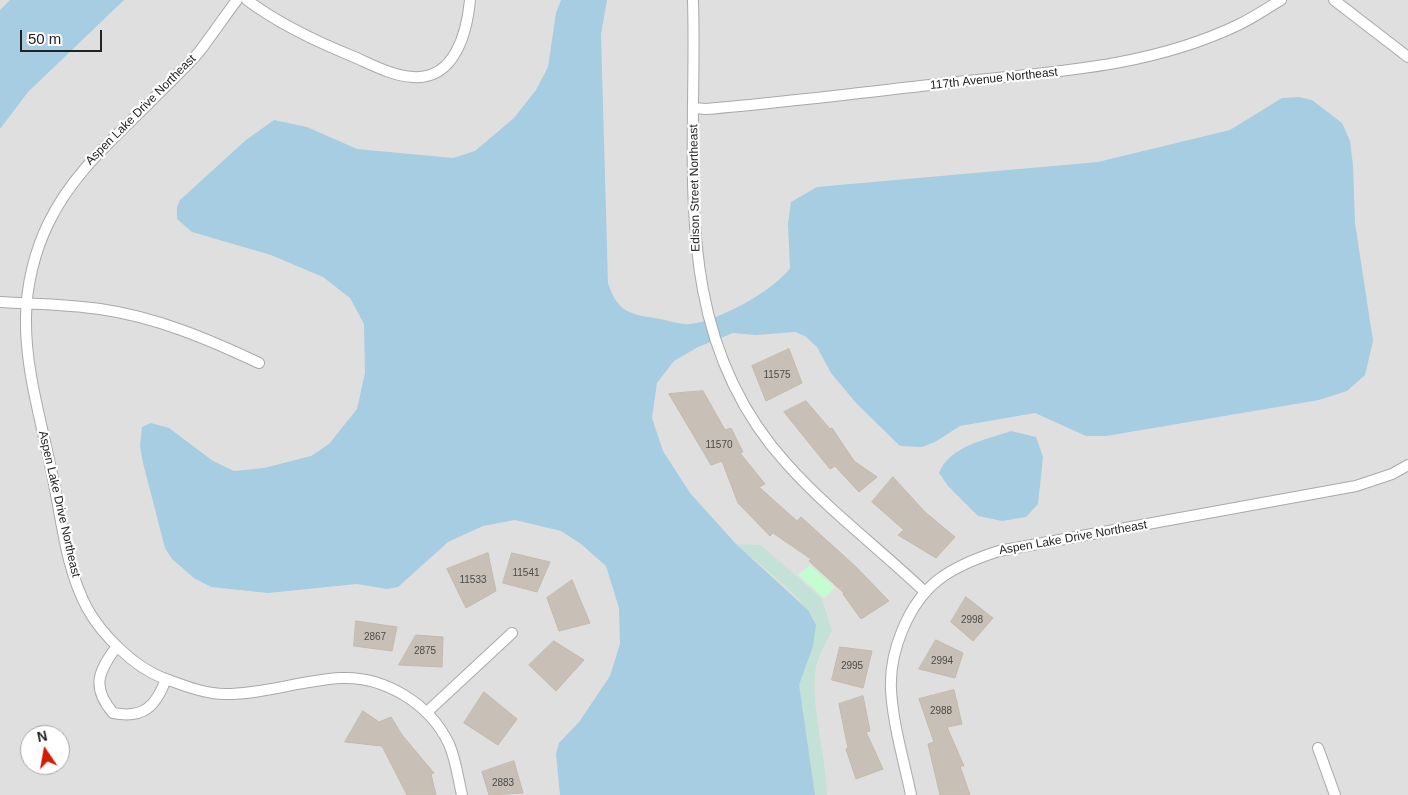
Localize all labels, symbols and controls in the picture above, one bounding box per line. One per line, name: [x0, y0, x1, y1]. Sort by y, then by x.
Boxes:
scale bar: [22, 20, 105, 52]
text: 50 m: [28, 30, 61, 47]
street label: Aspen Lake Drive Northeast: [83, 52, 199, 168]
street label: 117th Avenue Northeast: [929, 65, 1059, 93]
street label: Edison Street Northeast: [687, 124, 703, 252]
house number: 11575: [763, 369, 791, 381]
street label: Aspen Lake Drive Northeast: [35, 429, 83, 579]
house number: 11570: [705, 439, 733, 451]
street label: Aspen Lake Drive Northeast: [998, 518, 1148, 558]
house number: 11541: [512, 567, 540, 579]
house number: 11533: [459, 574, 487, 586]
house number: 2998: [961, 614, 983, 626]
house number: 2867: [364, 631, 386, 643]
house number: 2875: [414, 645, 436, 657]
house number: 2994: [931, 655, 953, 667]
house number: 2995: [841, 660, 863, 672]
house number: 2988: [930, 705, 952, 717]
north arrow: [20, 725, 70, 775]
text: N: [35, 727, 49, 745]
house number: 2883: [492, 777, 514, 789]

